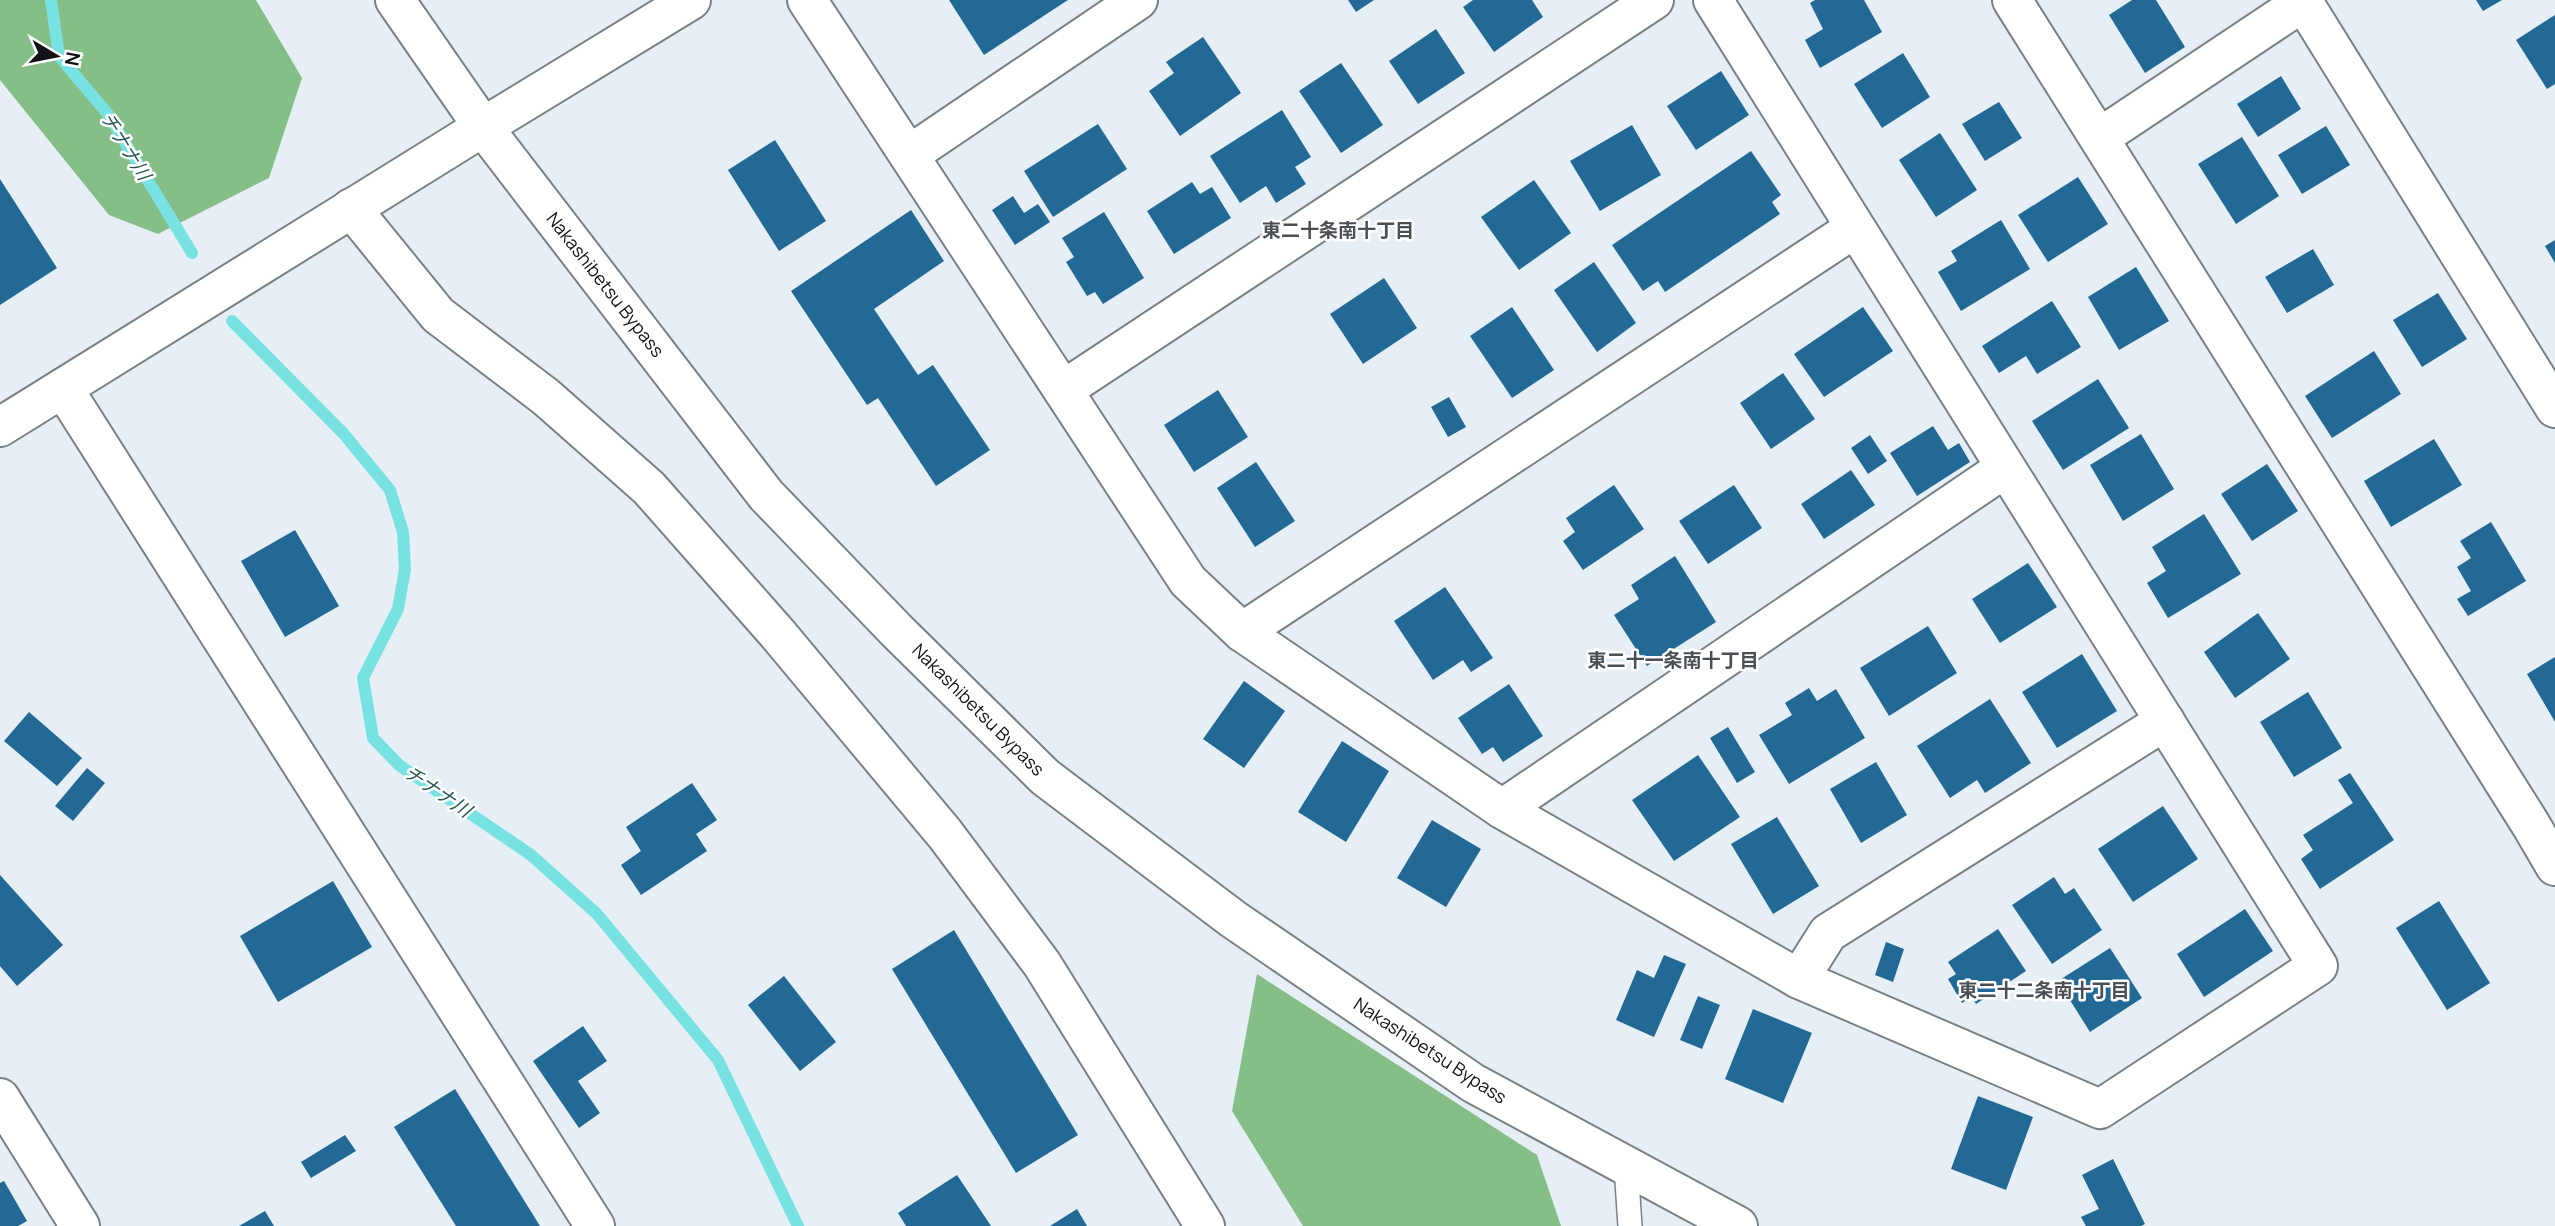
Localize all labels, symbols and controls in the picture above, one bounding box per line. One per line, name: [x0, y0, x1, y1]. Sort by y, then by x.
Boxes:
north arrow: [21, 21, 91, 91]
text: N: [59, 50, 87, 68]
water label: チナナ川: [95, 107, 158, 187]
street label: Nakashibetsu Bypass: [542, 207, 670, 362]
district label: 東二十条南十丁目: [1262, 217, 1414, 243]
street label: Nakashibetsu Bypass: [907, 638, 1050, 781]
district label: 東二十一条南十丁目: [1587, 647, 1759, 673]
water label: チナナ川: [399, 759, 478, 824]
district label: 東二十二条南十丁目: [1958, 977, 2130, 1003]
street label: Nakashibetsu Bypass: [1349, 992, 1512, 1109]

